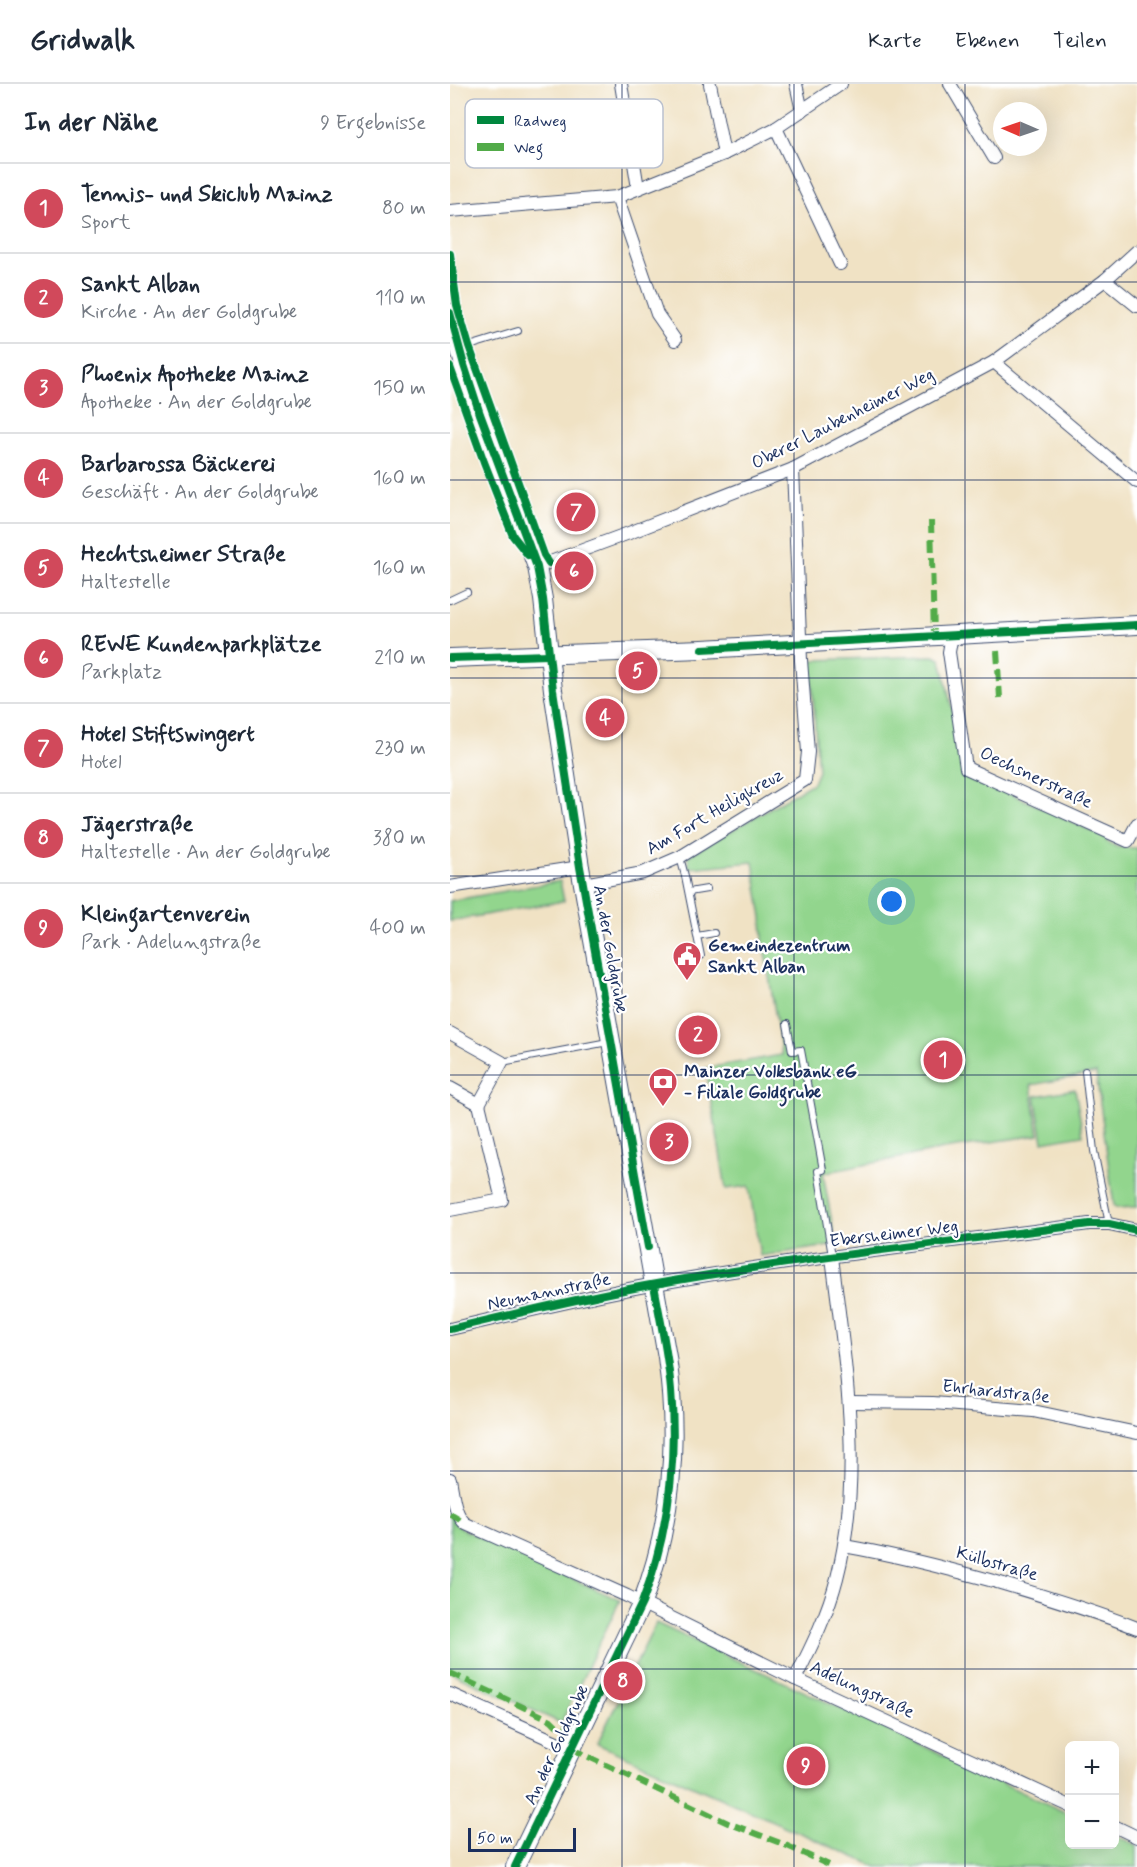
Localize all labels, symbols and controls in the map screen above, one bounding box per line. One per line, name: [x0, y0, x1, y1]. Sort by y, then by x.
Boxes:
text: Gridwalk: [30, 23, 135, 60]
text: Karte: [868, 27, 922, 55]
text: Ebenen: [955, 27, 1020, 55]
text: Teilen: [1053, 27, 1107, 55]
legend: [465, 99, 663, 168]
north arrow: [993, 102, 1047, 156]
text: In der Nähe: [24, 106, 158, 140]
text: 9 Ergebnisse: [320, 110, 426, 137]
text: Radweg: [514, 111, 566, 132]
text: Weg: [514, 138, 543, 160]
text: Tennis- und Skiclub Mainz: [81, 181, 333, 209]
text: 1: [39, 195, 48, 222]
text: 80 m: [382, 195, 426, 222]
text: Sport: [81, 209, 130, 236]
text: Sankt Alban: [81, 271, 200, 299]
text: 2: [39, 285, 48, 312]
text: 110 m: [375, 285, 426, 312]
text: Kirche · An der Goldgrube: [81, 299, 297, 326]
text: Phoenix Apotheke Mainz: [81, 361, 309, 389]
street label: Oberer Laubenheimer Weg: [748, 362, 938, 476]
text: 3: [39, 375, 48, 402]
text: 150 m: [373, 375, 426, 402]
text: Apotheke · An der Goldgrube: [81, 389, 312, 416]
text: Barbarossa Bäckerei: [81, 451, 275, 479]
text: 4: [38, 465, 49, 492]
text: 160 m: [373, 465, 426, 492]
text: Geschäft · An der Goldgrube: [81, 479, 319, 506]
pin: 7: [556, 490, 596, 534]
text: Hechtsheimer Straße: [81, 541, 286, 569]
pin: 6: [554, 548, 594, 594]
text: 5: [38, 555, 50, 582]
text: 160 m: [373, 555, 426, 582]
text: Haltestelle: [81, 569, 171, 596]
text: REWE Kundenparkplätze: [81, 631, 322, 659]
text: 6: [38, 645, 49, 672]
text: 210 m: [374, 645, 426, 672]
pin: 5: [618, 648, 657, 694]
text: Parkplatz: [81, 659, 162, 686]
pin: 4: [586, 696, 624, 740]
text: Hotel Stiftswingert: [81, 721, 255, 749]
text: 7: [37, 735, 50, 762]
text: 230 m: [374, 735, 426, 762]
street label: Oechsnerstraße: [976, 741, 1096, 815]
text: Hotel: [81, 749, 122, 776]
street label: Am Fort Heiligkreuz: [642, 763, 788, 861]
text: Jägerstraße: [81, 811, 193, 839]
text: 8: [38, 825, 49, 852]
text: 380 m: [373, 825, 426, 852]
text: Haltestelle · An der Goldgrube: [81, 839, 330, 866]
street label: An der Goldgrube: [587, 883, 633, 1015]
your location: [877, 887, 906, 916]
text: Kleingartenverein: [81, 901, 250, 929]
text: 9: [39, 915, 48, 942]
text: 400 m: [370, 915, 426, 942]
text: Park · Adelungstraße: [81, 929, 261, 956]
place label: Gemeindezentrum Sankt Alban: [708, 934, 851, 979]
public building icon: Gemeindezentrum Sankt Alban: [671, 940, 703, 982]
pin: 2: [678, 1012, 718, 1058]
pin: 1: [924, 1038, 962, 1082]
place label: Mainzer Volksbank eG - Filiale Goldgrube: [684, 1060, 857, 1107]
bank icon: Mainzer Volksbank eG - Filiale Goldgrube: [647, 1066, 679, 1108]
pin: 3: [650, 1120, 688, 1164]
street label: Ebersheimer Weg: [828, 1214, 960, 1254]
street label: Neumannstraße: [485, 1267, 613, 1317]
street label: Ehrhardstraße: [941, 1374, 1051, 1410]
street label: Külbstraße: [953, 1541, 1041, 1587]
street label: Adelungstraße: [806, 1655, 918, 1725]
pin: 8: [604, 1658, 642, 1704]
street label: An der Goldgrube: [519, 1681, 595, 1809]
map controls: [1065, 1741, 1119, 1849]
button: +: [1065, 1741, 1119, 1795]
pin: 9: [786, 1744, 826, 1788]
button: −: [1065, 1795, 1119, 1849]
scale bar: [468, 1825, 576, 1852]
text: 50 m: [477, 1828, 513, 1849]

